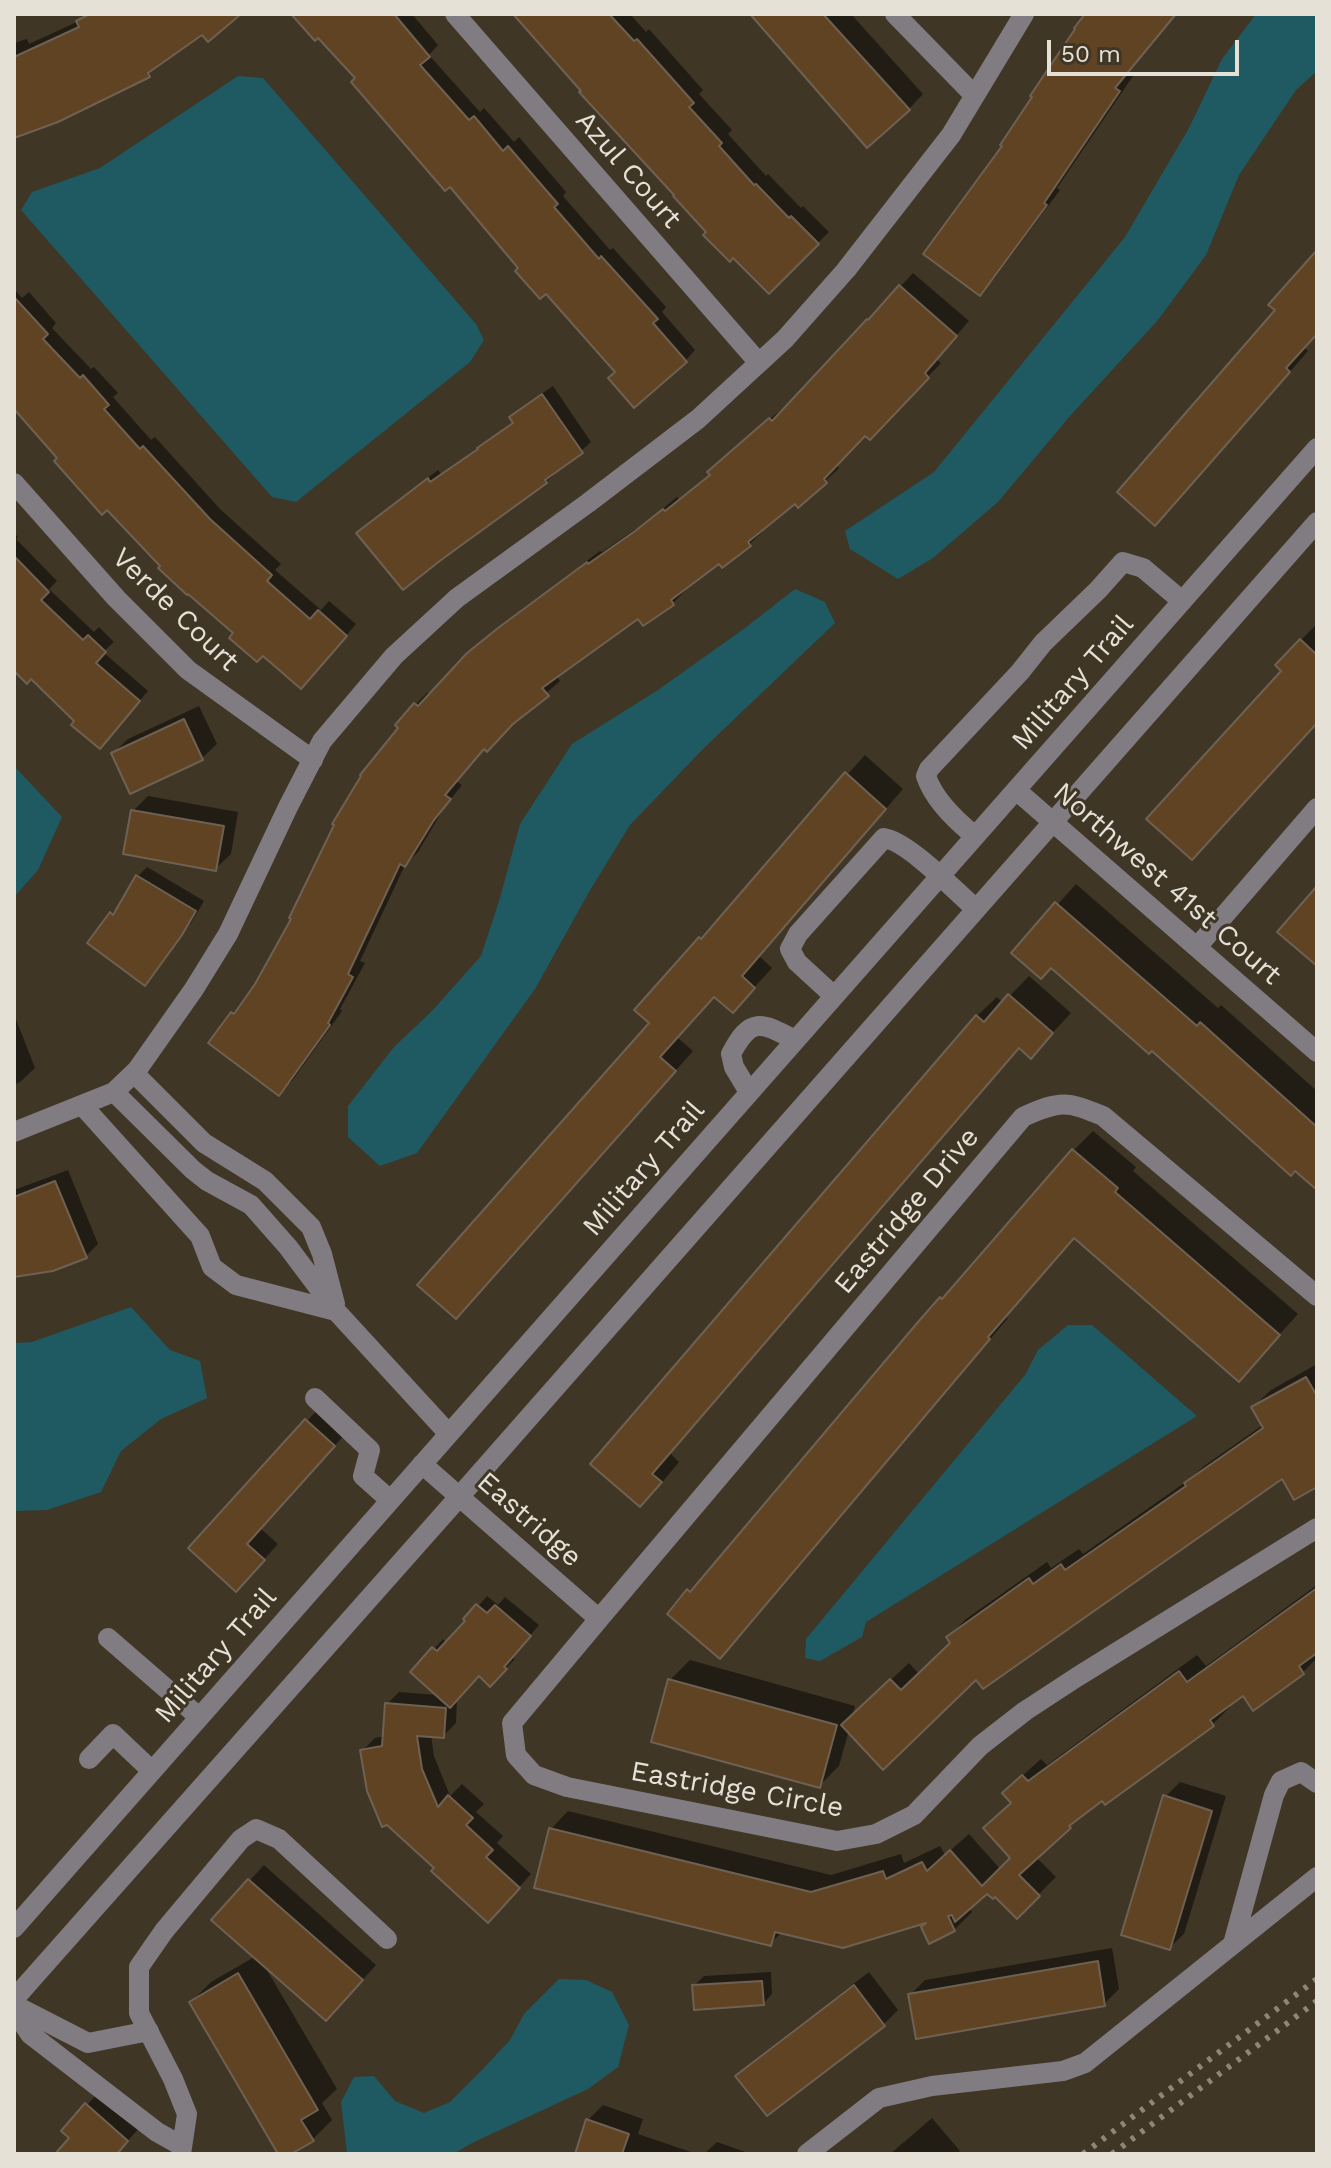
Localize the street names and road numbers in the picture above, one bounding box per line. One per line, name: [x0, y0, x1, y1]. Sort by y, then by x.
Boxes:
street label: Azul Court: [568, 104, 688, 236]
street label: Verde Court: [105, 541, 245, 679]
street label: Military Trail: [1005, 608, 1141, 758]
street label: Northwest 41st Court: [1046, 776, 1288, 992]
street label: Military Trail: [576, 1094, 712, 1244]
street label: Eastridge Drive: [828, 1121, 986, 1301]
street label: Eastridge: [470, 1465, 588, 1575]
street label: Military Trail: [148, 1581, 284, 1731]
street label: Eastridge Circle: [628, 1755, 846, 1825]

